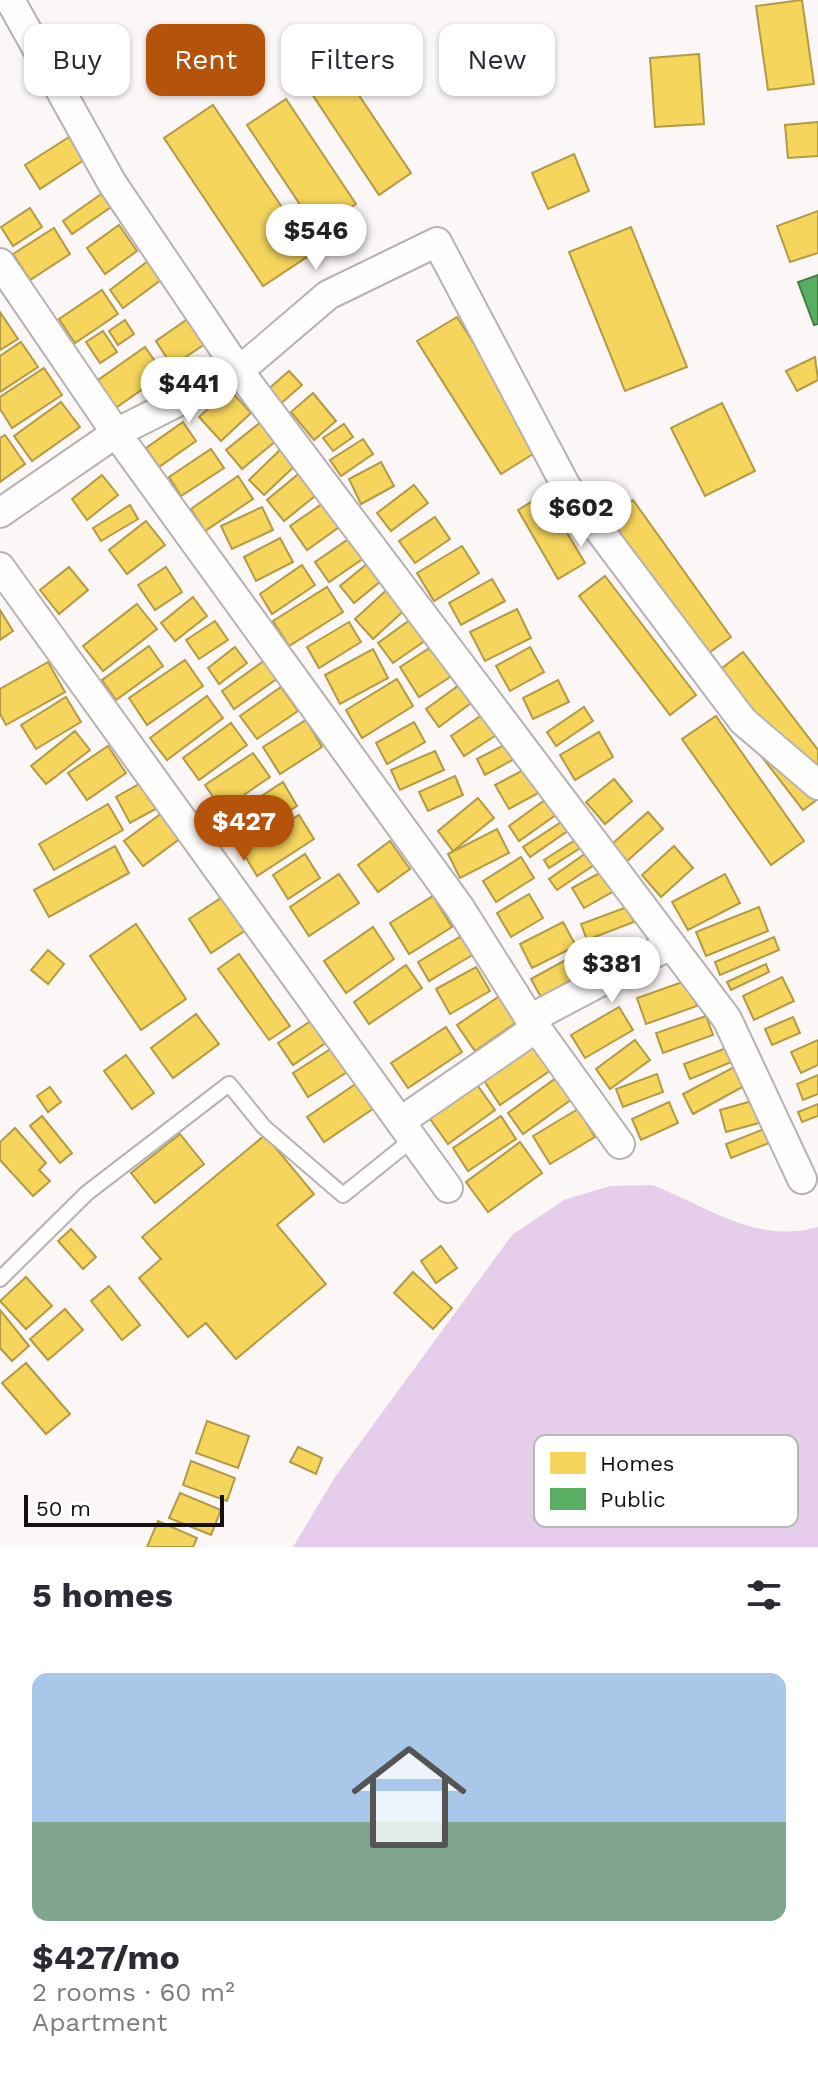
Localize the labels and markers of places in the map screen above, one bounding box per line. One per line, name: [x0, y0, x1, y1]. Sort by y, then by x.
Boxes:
pin: $546: [269, 204, 363, 272]
pin: $441: [142, 357, 236, 425]
pin: $602: [534, 481, 628, 549]
pin: $427: [197, 795, 291, 863]
pin: $381: [565, 937, 659, 1005]

